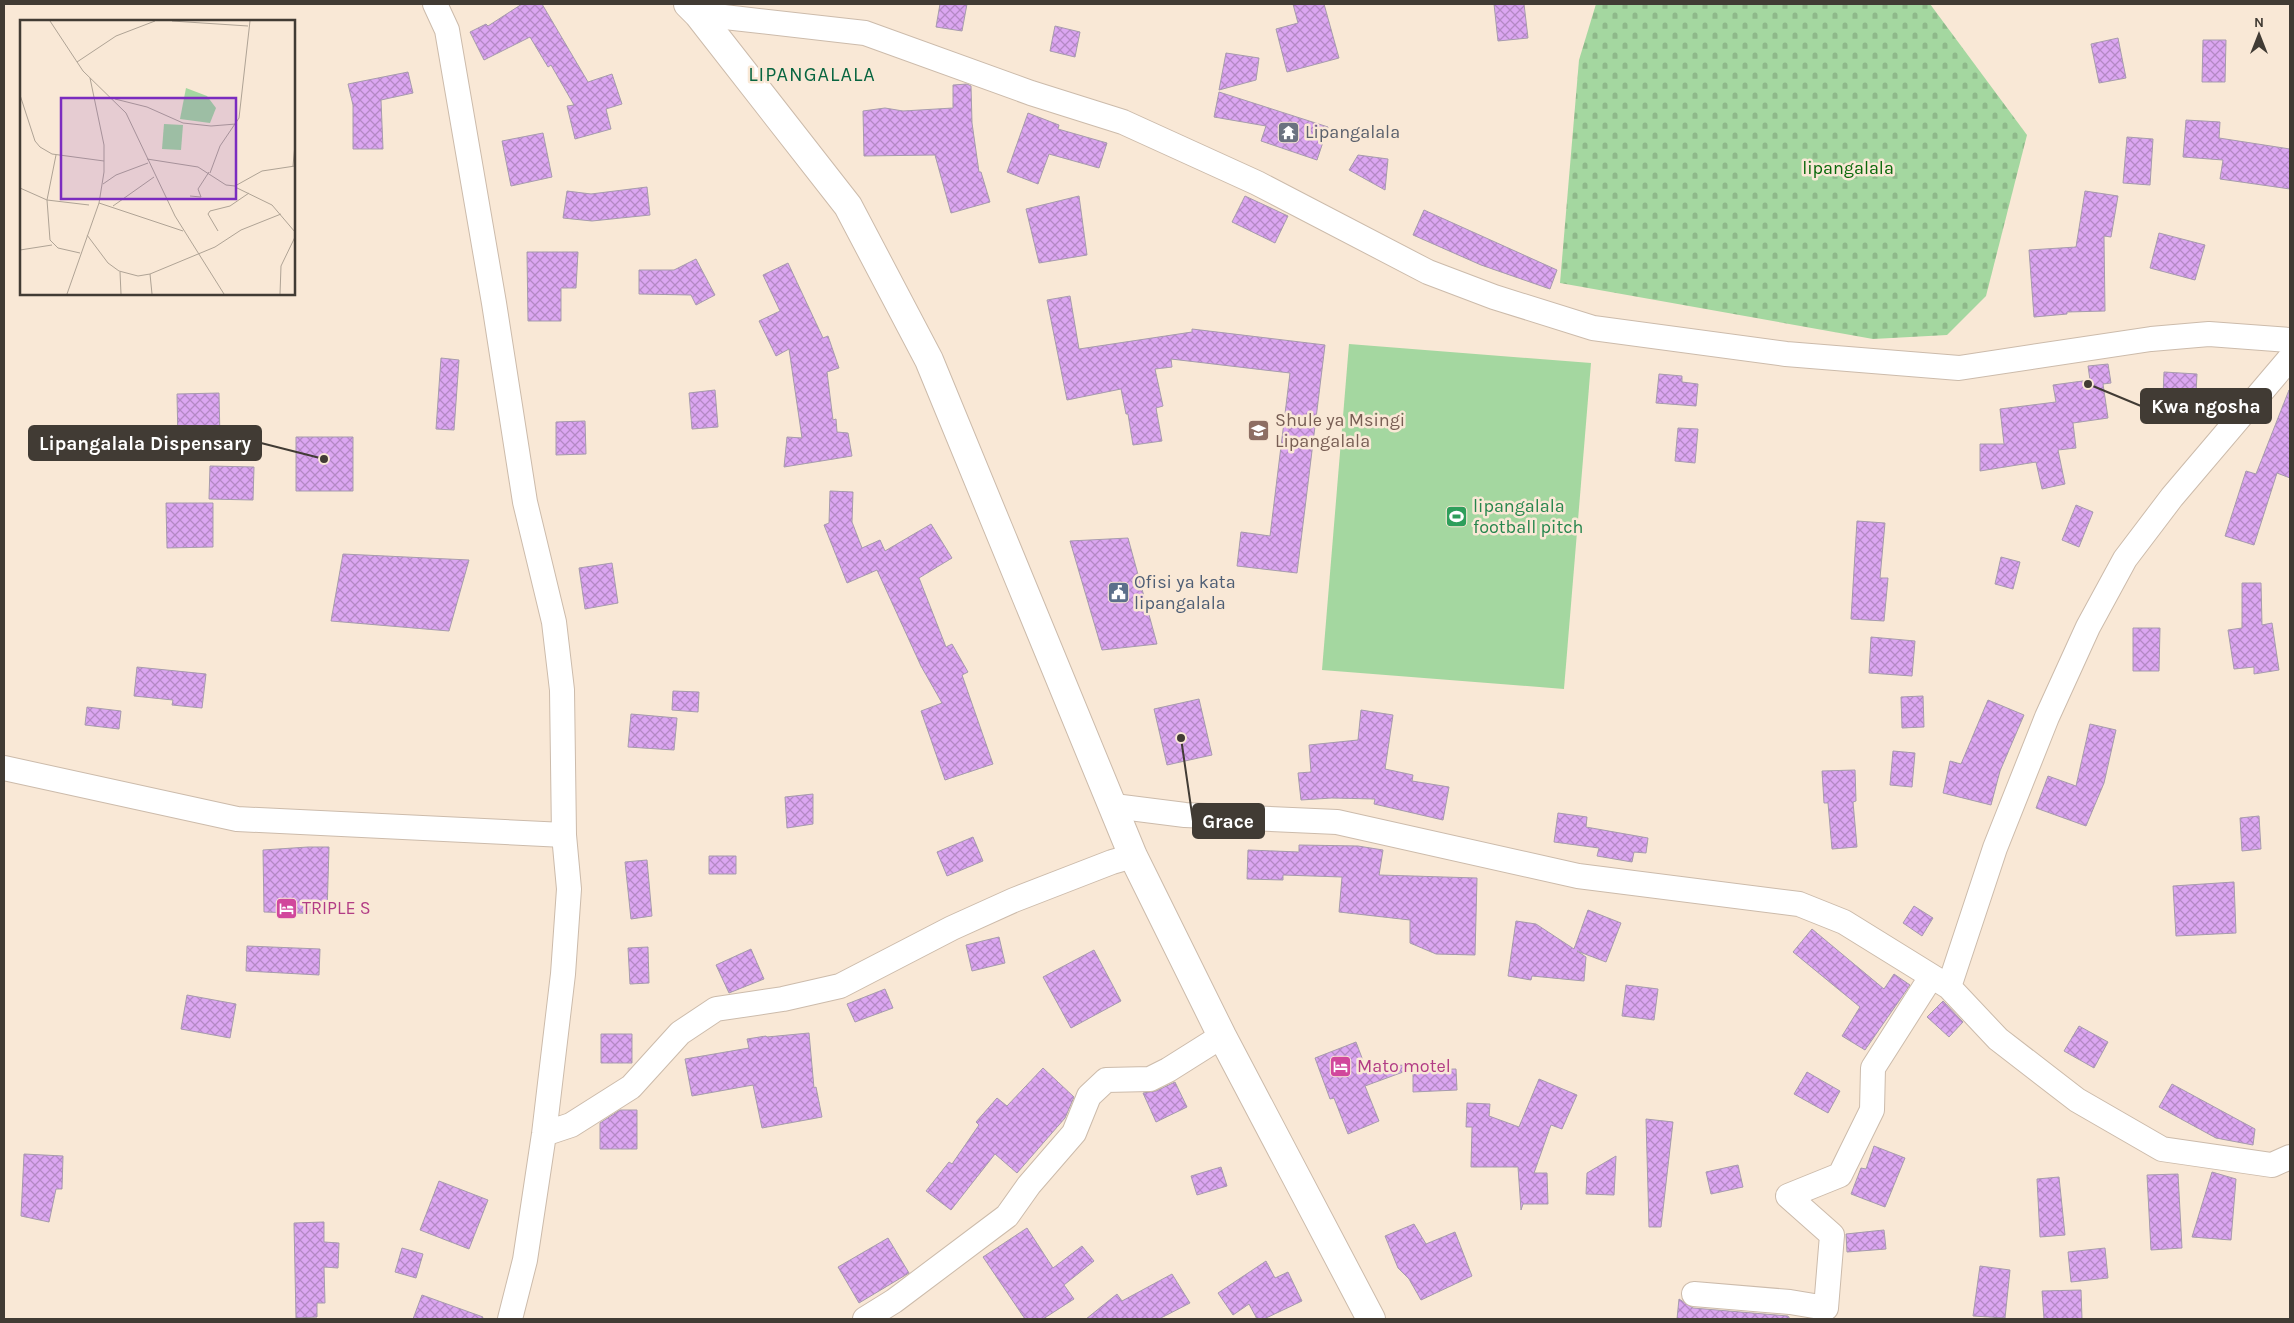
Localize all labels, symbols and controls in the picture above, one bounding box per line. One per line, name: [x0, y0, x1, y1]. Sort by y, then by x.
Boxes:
north arrow: [2234, 10, 2284, 60]
text: N: [2254, 14, 2264, 31]
inset map: [20, 20, 295, 295]
district label: LIPANGALALA: [748, 63, 876, 86]
temple icon: Lipangalala: [1277, 120, 1301, 144]
place label: Lipangalala: [1305, 121, 1400, 143]
park label: lipangalala: [1802, 157, 1894, 179]
callout: Kwa ngosha: [2141, 389, 2271, 423]
text: Kwa ngosha: [2151, 396, 2261, 418]
place label: Shule ya Msingi Lipangalala: [1275, 409, 1405, 452]
school or university icon: Shule ya Msingi Lipangalala: [1247, 418, 1271, 442]
callout: Lipangalala Dispensary: [29, 426, 261, 460]
text: Lipangalala Dispensary: [39, 433, 251, 455]
place label: lipangalala football pitch: [1473, 495, 1583, 538]
sports icon: lipangalala football pitch: [1445, 504, 1469, 528]
place label: Ofisi ya kata lipangalala: [1134, 571, 1236, 614]
public building icon: Ofisi ya kata lipangalala: [1106, 580, 1130, 604]
callout: Grace: [1193, 804, 1264, 838]
text: Grace: [1202, 811, 1254, 833]
hotel icon: TRIPLE S: [274, 896, 298, 920]
place label: TRIPLE S: [302, 897, 371, 919]
hotel icon: Mato motel: [1329, 1054, 1353, 1078]
place label: Mato motel: [1357, 1055, 1451, 1077]

